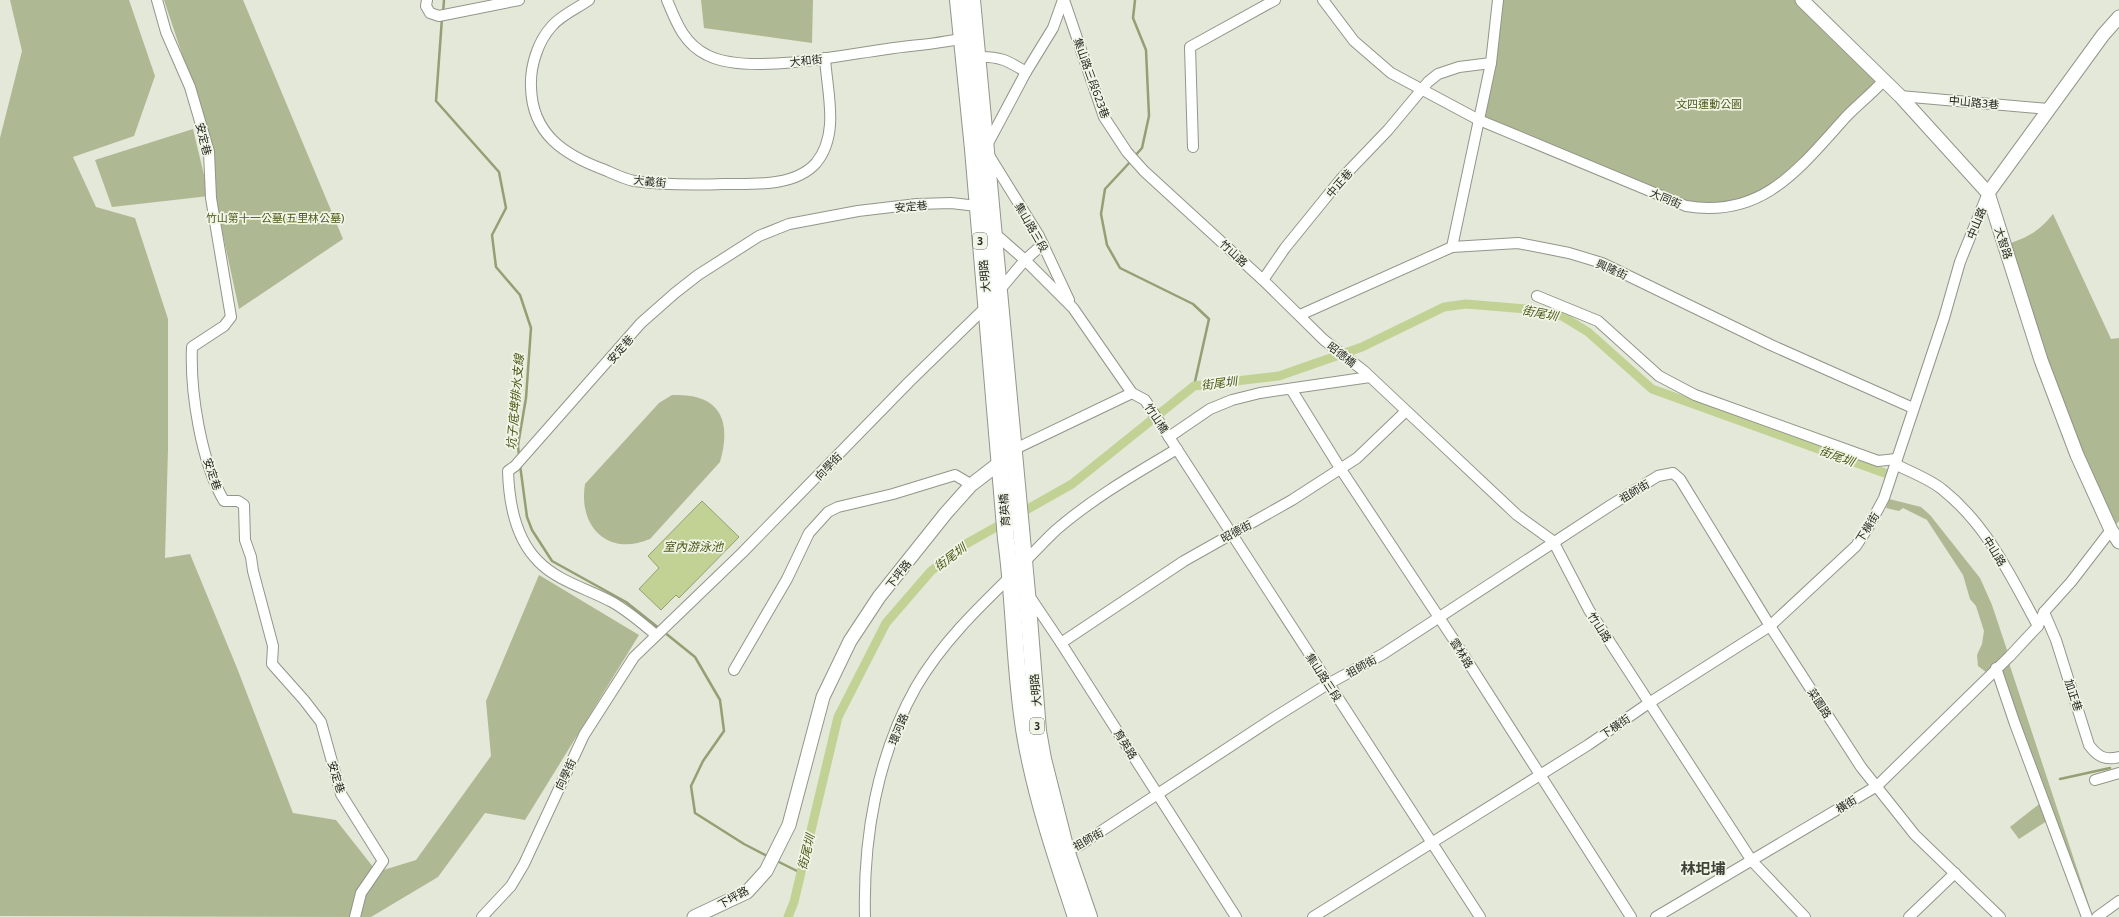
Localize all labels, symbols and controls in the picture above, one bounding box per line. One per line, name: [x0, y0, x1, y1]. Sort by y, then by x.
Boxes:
street label: 集山路三段623巷: [1070, 36, 1114, 120]
street label: 大和街: [789, 51, 823, 69]
street label: 中山路3巷: [1948, 92, 2000, 112]
park label: 文四運動公園: [1676, 96, 1742, 111]
street label: 安定巷: [193, 121, 215, 157]
street label: 中正巷: [1323, 166, 1355, 200]
street label: 大義街: [633, 172, 667, 190]
street label: 大同街: [1648, 185, 1684, 211]
street label: 安定巷: [894, 197, 928, 215]
street label: 集山路三段: [1012, 199, 1052, 255]
street label: 中山路: [1963, 205, 1989, 241]
park label: 竹山第十一公墓(五里林公墓): [206, 210, 344, 225]
street label: 大智路: [1992, 225, 2016, 261]
road number: 3: [973, 233, 987, 249]
street label: 竹山路: [1217, 236, 1251, 270]
street label: 興隆街: [1594, 255, 1630, 283]
street label: 大明路: [975, 259, 993, 293]
water label: 街尾圳: [1521, 301, 1561, 325]
street label: 安定巷: [604, 332, 636, 366]
street label: 昭德橋: [1324, 338, 1360, 370]
water label: 坑子底埤排水支線: [502, 351, 528, 451]
water label: 街尾圳: [1200, 372, 1240, 394]
street label: 竹山橋: [1142, 400, 1172, 436]
water label: 街尾圳: [1817, 442, 1859, 471]
street label: 向學街: [811, 449, 845, 483]
street label: 安定巷: [201, 456, 225, 492]
street label: 祖師街: [1616, 476, 1652, 506]
street label: 育英橋: [995, 493, 1013, 527]
street label: 下橫街: [1852, 509, 1882, 545]
street label: 昭德街: [1218, 517, 1254, 545]
street label: 中山路: [1980, 533, 2010, 569]
water label: 室內游泳池: [663, 538, 725, 555]
water label: 街尾圳: [931, 538, 971, 575]
street label: 下坪路: [882, 556, 914, 592]
street label: 竹山路: [1585, 609, 1615, 645]
street label: 雲林路: [1447, 635, 1477, 671]
street label: 集山路三段: [1303, 650, 1345, 704]
street label: 祖師街: [1343, 651, 1379, 681]
street label: 大明路: [1026, 673, 1044, 707]
street label: 加正巷: [2062, 677, 2086, 713]
street label: 菜園路: [1805, 685, 1835, 721]
street label: 環河路: [885, 711, 911, 747]
street label: 下橫街: [1597, 711, 1633, 741]
road number: 3: [1030, 718, 1044, 734]
street label: 育英路: [1111, 726, 1141, 762]
street label: 向學街: [551, 756, 579, 792]
street label: 安定巷: [325, 759, 349, 795]
street label: 橫街: [1833, 792, 1859, 816]
street label: 祖師街: [1070, 824, 1106, 854]
water label: 街尾圳: [793, 831, 819, 872]
district label: 林圯埔: [1680, 858, 1726, 878]
street label: 下坪路: [715, 882, 751, 912]

